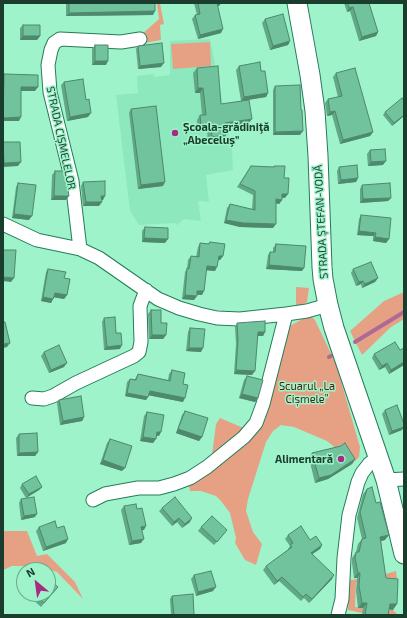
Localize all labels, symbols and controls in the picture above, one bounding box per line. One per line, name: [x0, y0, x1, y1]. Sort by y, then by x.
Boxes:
street label: STRADA CIȘMELELOR: [44, 85, 78, 191]
place label: Şcoala-grădiniţă „Abeceluş”: [183, 120, 270, 146]
marker: Şcoala-grădiniţă „Abeceluş”: [170, 128, 180, 138]
street label: STRADA ȘTEFAN-VODĂ: [311, 165, 331, 279]
park label: Scuarul „La Cișmele”: [279, 379, 335, 405]
place label: Alimentară: [275, 452, 333, 466]
marker: Alimentară: [336, 454, 346, 464]
north arrow: [16, 562, 56, 602]
text: N: [24, 564, 37, 580]

